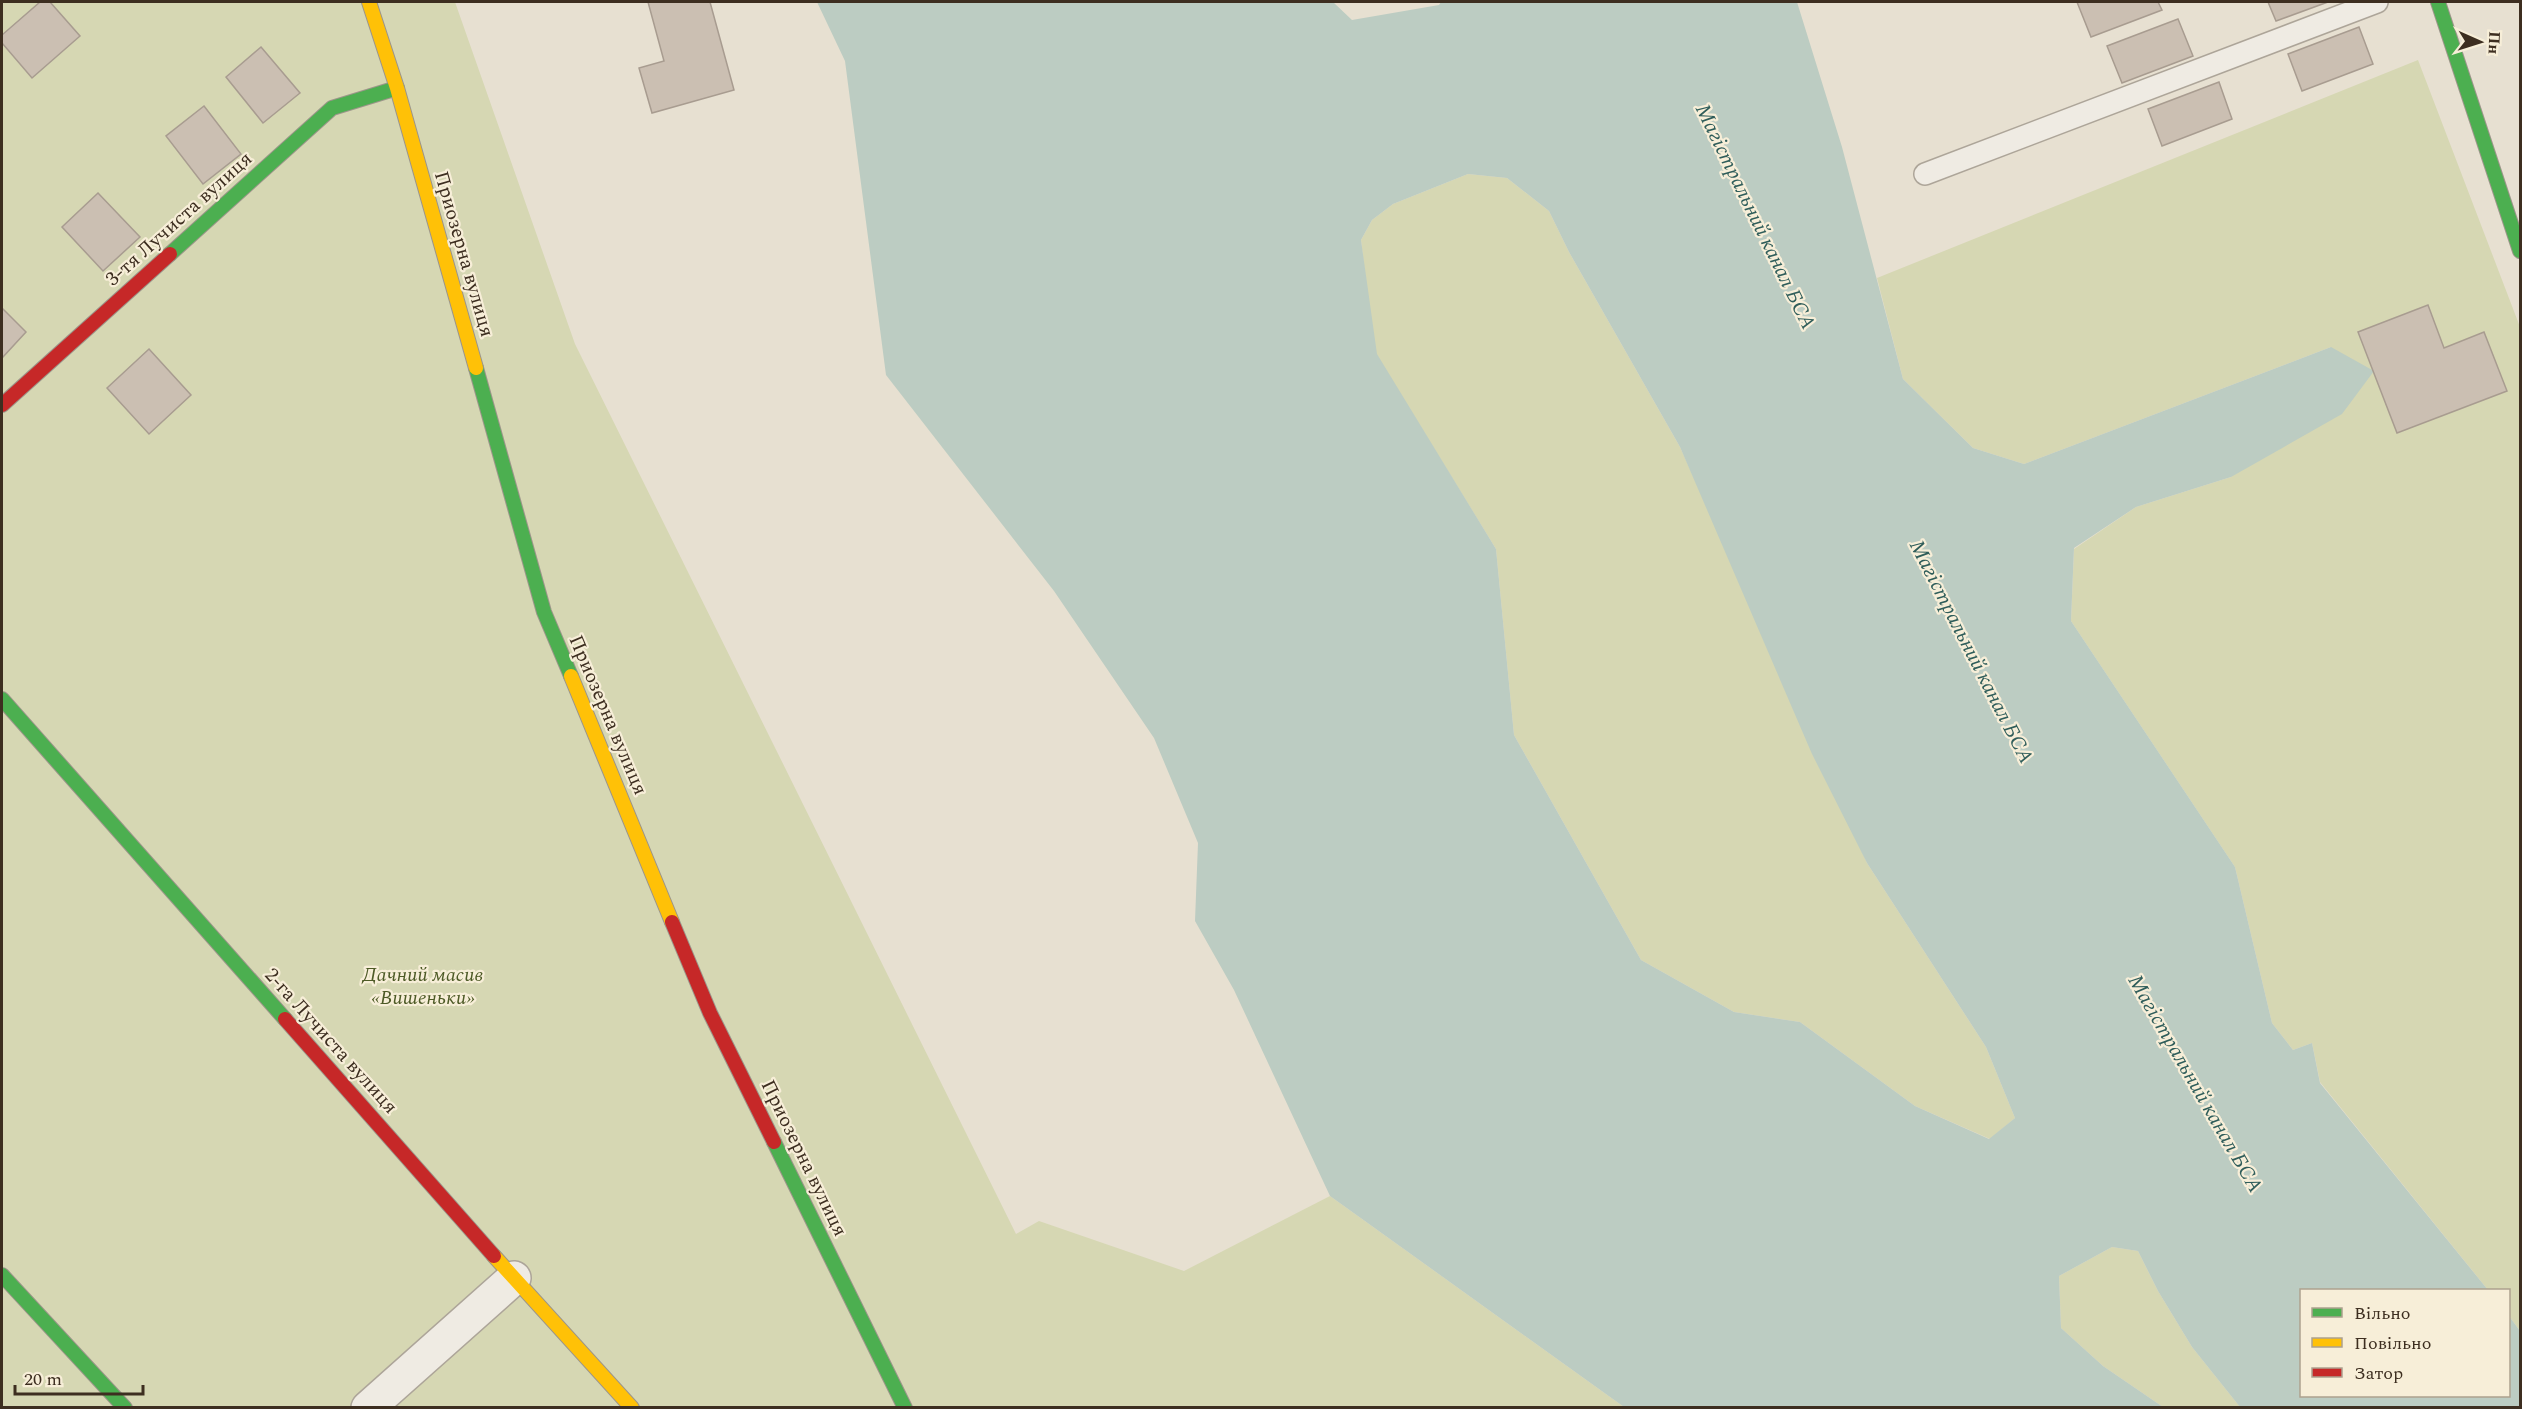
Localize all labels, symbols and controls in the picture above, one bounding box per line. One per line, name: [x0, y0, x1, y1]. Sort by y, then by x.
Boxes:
north arrow: [2450, 12, 2510, 72]
text: Пн: [2481, 31, 2507, 55]
water label: Магістральний канал БСА: [1686, 98, 1824, 336]
street label: 3-тя Лучиста вулиця: [99, 145, 259, 293]
street label: Приозерна вулиця: [426, 168, 502, 340]
water label: Магістральний канал БСА: [1900, 534, 2042, 770]
street label: Приозерна вулиця: [561, 630, 655, 800]
park label: Дачний масив «Вишеньки»: [361, 960, 484, 1013]
street label: 2-га Лучиста вулиця: [257, 961, 405, 1121]
water label: Магістральний канал БСА: [2119, 969, 2271, 1199]
street label: Приозерна вулиця: [753, 1074, 855, 1242]
legend: [2300, 1289, 2510, 1397]
text: Вільно: [2354, 1300, 2411, 1327]
text: Повільно: [2354, 1330, 2431, 1357]
scale bar: [15, 1358, 142, 1396]
text: Затор: [2354, 1360, 2403, 1387]
text: 20 m: [24, 1366, 62, 1393]

